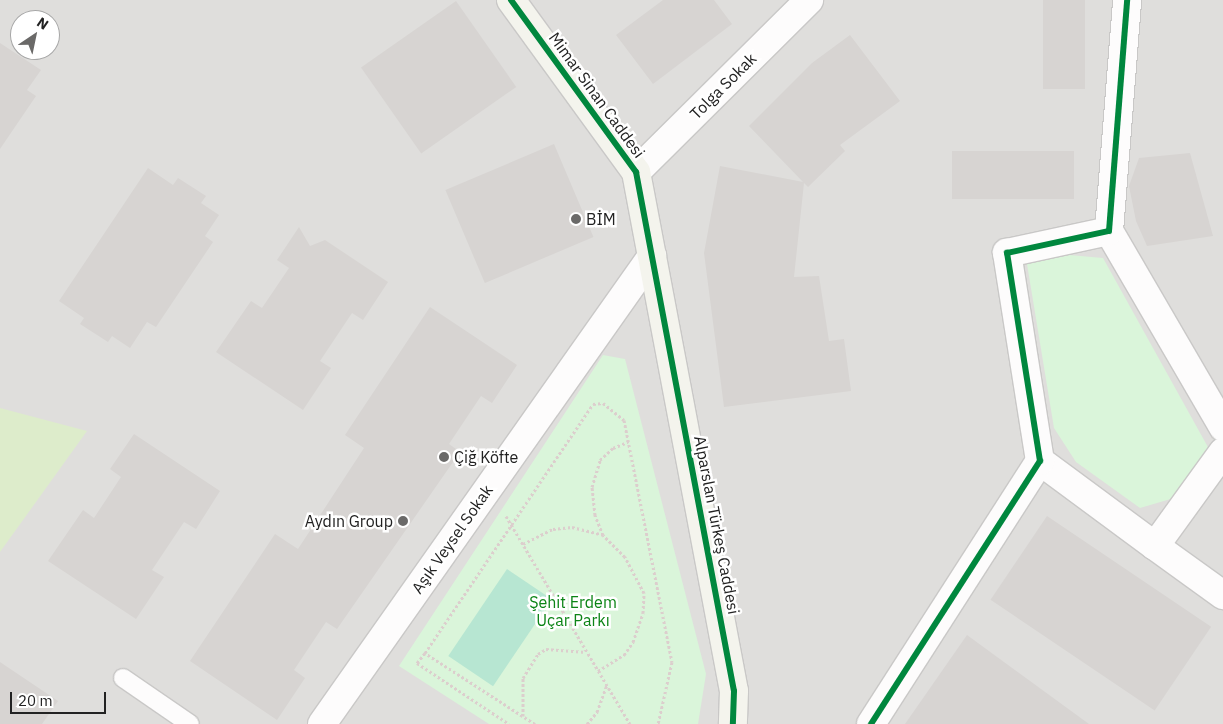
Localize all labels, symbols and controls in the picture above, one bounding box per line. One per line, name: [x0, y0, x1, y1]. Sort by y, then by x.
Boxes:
north arrow: [10, 10, 60, 60]
text: N: [34, 13, 52, 34]
street label: Mimar Sinan Caddesi: [545, 28, 649, 162]
street label: Tolga Sokak: [686, 49, 760, 123]
place label: BİM: [586, 209, 616, 229]
marker: BİM: [570, 213, 582, 225]
street label: Alparslan Türkeş Caddesi: [690, 434, 744, 616]
place label: Çiğ Köfte: [454, 447, 518, 467]
marker: Çiğ Köfte: [438, 451, 450, 463]
street label: Aşık Veysel Sokak: [407, 481, 497, 597]
place label: Aydın Group: [305, 511, 393, 531]
marker: Aydın Group: [397, 515, 409, 527]
park label: Şehit Erdem Uçar Parkı: [529, 592, 617, 630]
scale bar: [12, 682, 109, 714]
text: 20 m: [18, 691, 53, 710]

